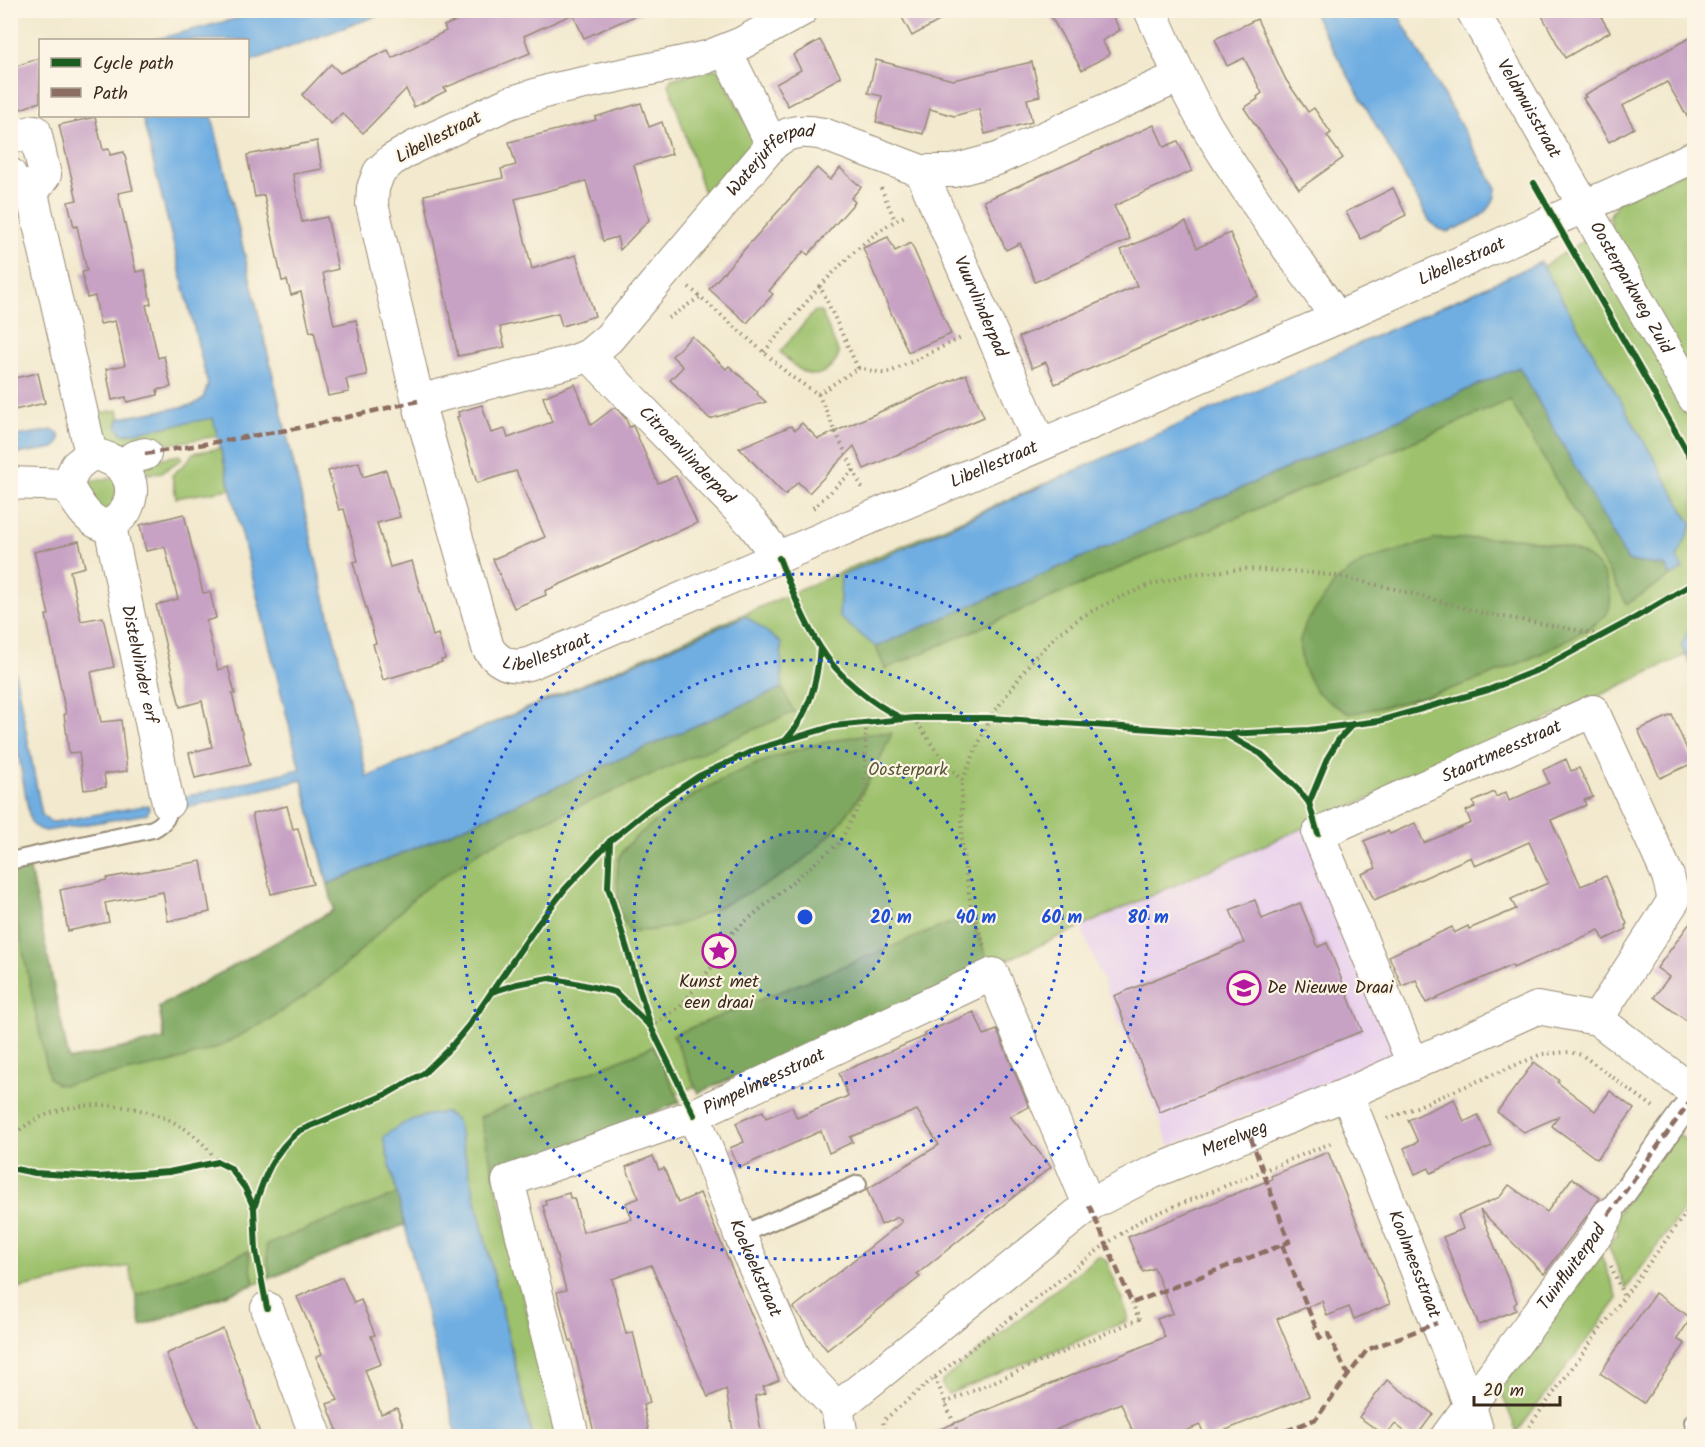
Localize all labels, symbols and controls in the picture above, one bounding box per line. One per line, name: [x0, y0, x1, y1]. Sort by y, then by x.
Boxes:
legend: [39, 39, 249, 117]
text: Cycle path: [93, 50, 174, 79]
street label: Veldmuisstraat: [1489, 54, 1569, 165]
text: Path: [93, 80, 128, 109]
street label: Libellestraat: [391, 103, 488, 172]
street label: Waterjufferpad: [719, 117, 817, 204]
street label: Oosterparkweg Zuid: [1581, 216, 1681, 360]
street label: Libellestraat: [1413, 229, 1511, 294]
street label: Vuurvlinderpad: [945, 251, 1015, 363]
street label: Citroenvlinderpad: [631, 399, 743, 513]
street label: Libellestraat: [946, 433, 1044, 496]
street label: Distelvlinder erf: [112, 602, 166, 728]
street label: Libellestraat: [498, 624, 597, 680]
street label: Staartmeesstraat: [1437, 712, 1567, 791]
park label: Oosterpark: [868, 756, 948, 785]
text: 20 m: [870, 904, 912, 933]
text: 40 m: [956, 904, 997, 933]
text: 60 m: [1042, 904, 1083, 933]
text: 80 m: [1127, 904, 1169, 933]
centre of rings: [795, 907, 815, 927]
place icon: Kunst met een draai: [701, 933, 737, 969]
place label: Kunst met een draai: [679, 968, 760, 1018]
school or university icon: De Nieuwe Draai: [1226, 970, 1262, 1006]
place label: De Nieuwe Draai: [1267, 974, 1394, 1003]
street label: Pimpelmeesstraat: [698, 1040, 831, 1123]
street label: Merelweg: [1197, 1113, 1272, 1166]
street label: Koolmeesstraat: [1380, 1206, 1449, 1324]
street label: Koekoekstraat: [721, 1215, 790, 1323]
street label: Tuinfluiterpad: [1530, 1218, 1615, 1317]
scale bar: [1474, 1369, 1560, 1407]
text: 20 m: [1483, 1377, 1524, 1406]

